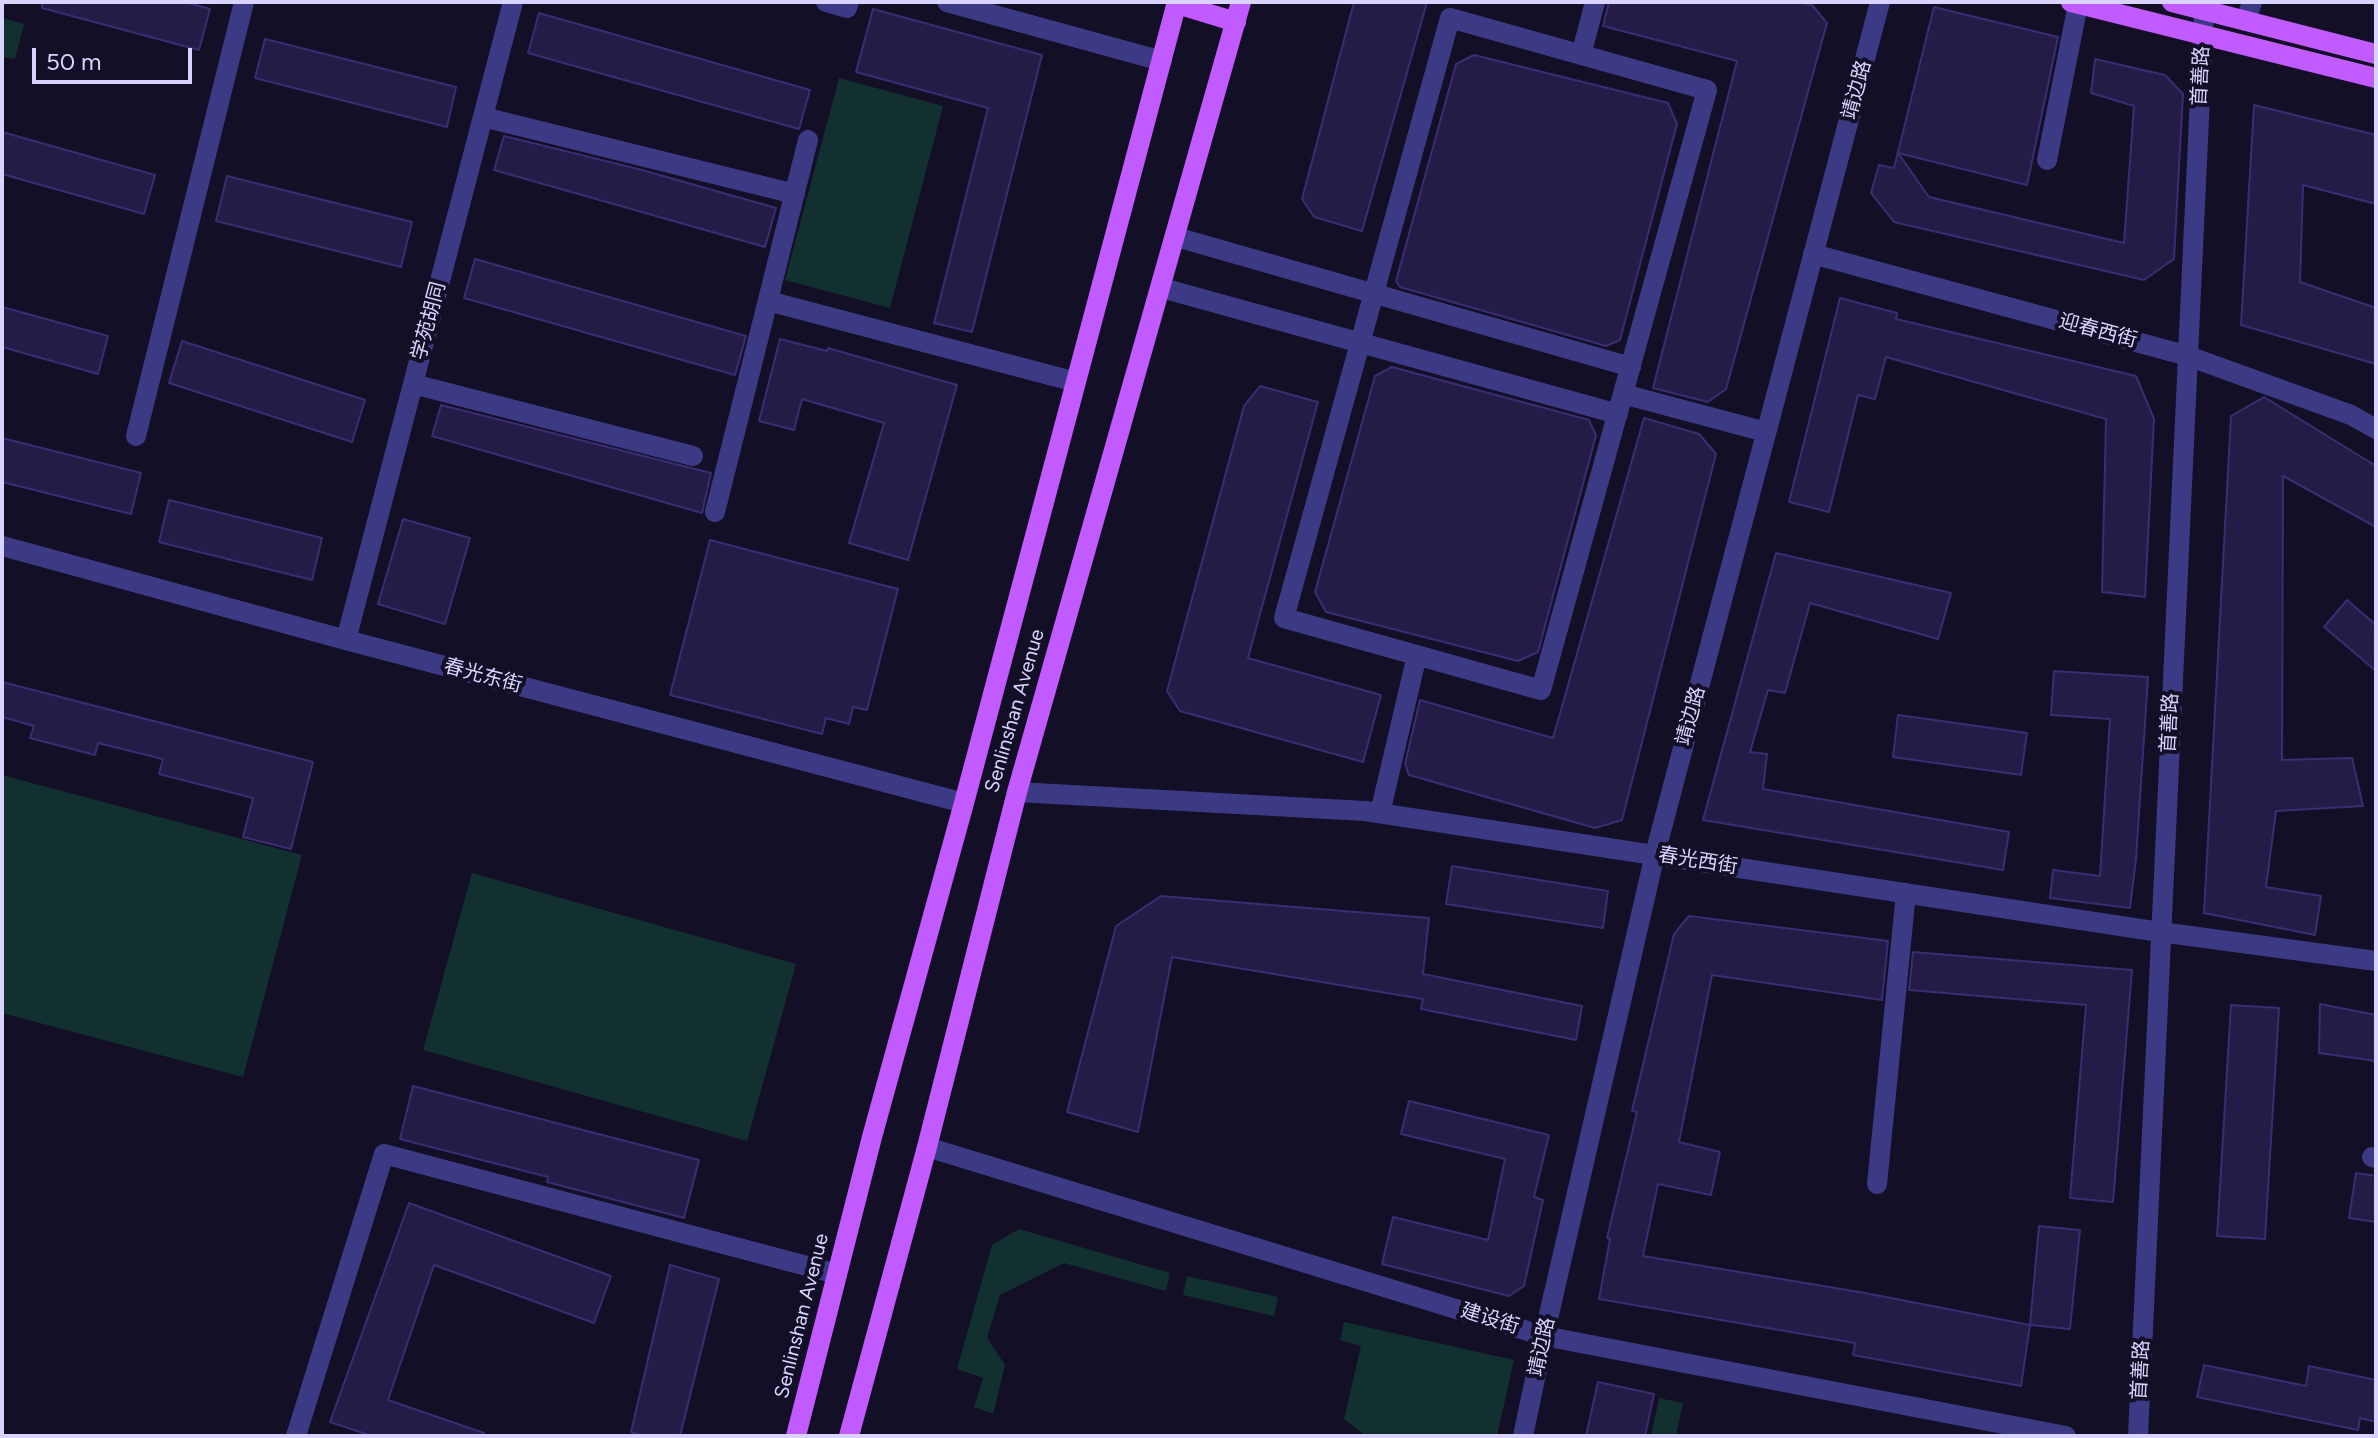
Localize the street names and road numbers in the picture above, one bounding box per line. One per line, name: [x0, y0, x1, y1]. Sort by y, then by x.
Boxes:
street label: 首善路: [2187, 45, 2215, 107]
street label: 靖边路: [1838, 58, 1876, 122]
street label: 学苑胡同: [407, 279, 451, 363]
street label: 迎春西街: [2056, 309, 2140, 353]
street label: Senlinshan Avenue: [980, 626, 1050, 796]
street label: 春光东街: [441, 654, 525, 698]
street label: 靖边路: [1672, 684, 1710, 748]
street label: 首善路: [2156, 692, 2184, 754]
street label: 春光西街: [1657, 843, 1739, 879]
street label: Senlinshan Avenue: [770, 1231, 834, 1401]
street label: 建设街: [1458, 1299, 1522, 1339]
street label: 靖边路: [1524, 1315, 1560, 1379]
street label: 首善路: [2127, 1339, 2155, 1401]

